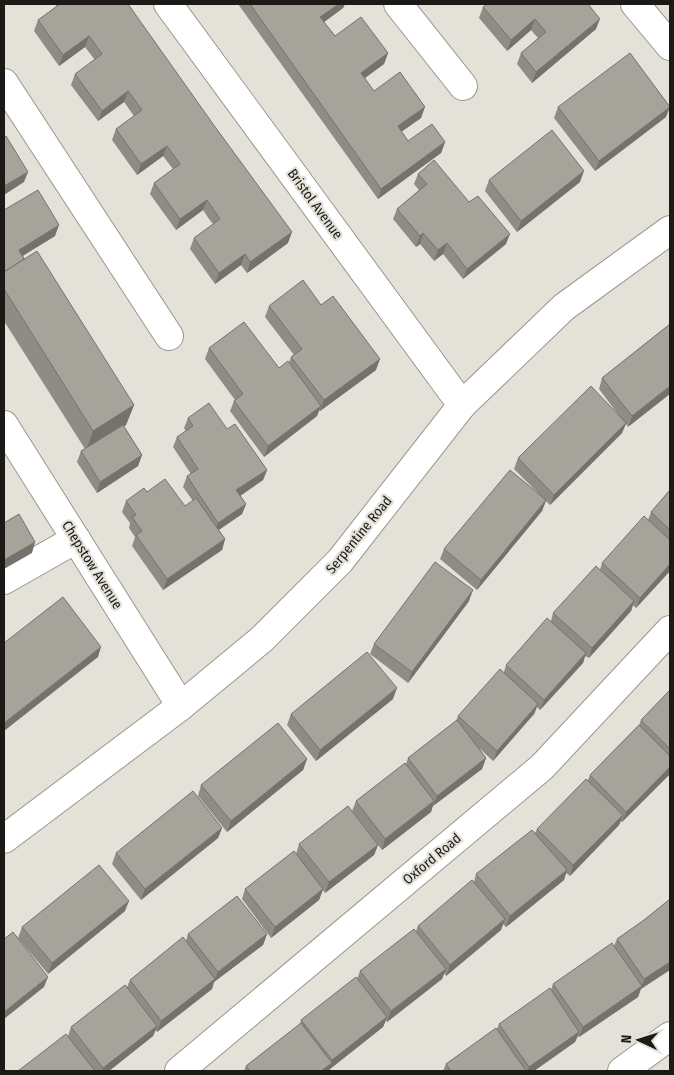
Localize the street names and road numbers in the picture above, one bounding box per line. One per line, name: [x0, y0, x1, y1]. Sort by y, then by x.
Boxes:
street label: Bristol Avenue: [284, 165, 346, 243]
street label: Serpentine Road: [322, 493, 396, 577]
street label: Chepstow Avenue: [58, 518, 126, 612]
street label: Oxford Road: [399, 830, 465, 888]

